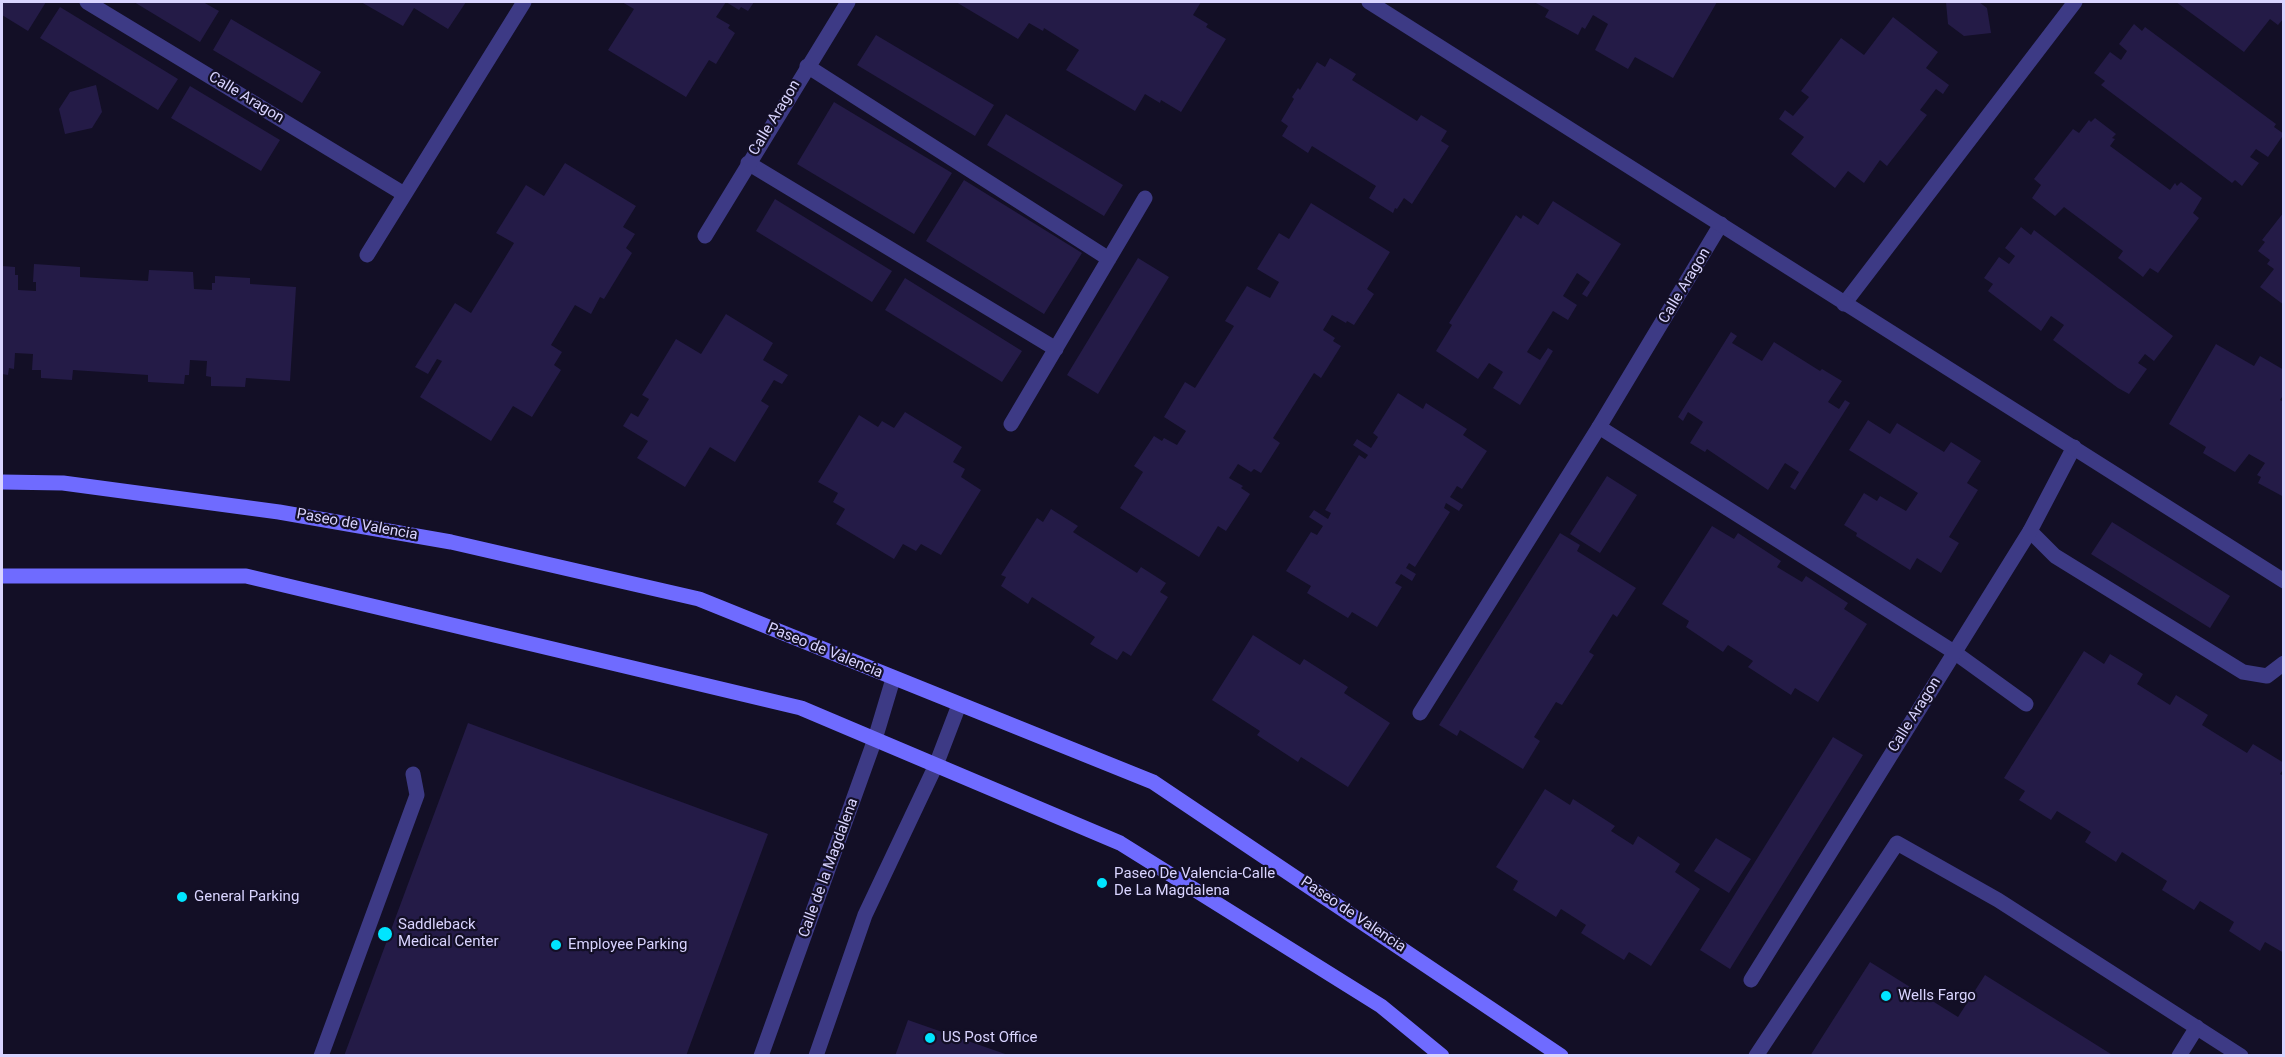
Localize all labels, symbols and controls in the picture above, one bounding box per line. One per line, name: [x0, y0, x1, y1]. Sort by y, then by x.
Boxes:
street label: Calle Aragon: [205, 68, 287, 128]
street label: Calle Aragon: [745, 77, 805, 159]
street label: Calle Aragon: [1655, 245, 1715, 327]
street label: Paseo de Valencia: [295, 505, 419, 545]
street label: Paseo de Valencia: [765, 620, 885, 682]
street label: Calle Aragon: [1885, 674, 1945, 756]
street label: Calle de la Magdalena: [795, 796, 863, 940]
place label: Paseo De Valencia-Calle De La Magdalena: [1114, 865, 1275, 900]
street label: Paseo de Valencia: [1297, 873, 1409, 957]
marker: Paseo De Valencia-Calle De La Magdalena: [1095, 876, 1109, 890]
place label: General Parking: [194, 888, 299, 906]
marker: General Parking: [175, 890, 189, 904]
place label: Saddleback Medical Center: [398, 916, 498, 951]
marker: Saddleback Medical Center: [376, 925, 394, 943]
place label: Employee Parking: [568, 936, 687, 954]
marker: Employee Parking: [549, 938, 563, 952]
place label: Wells Fargo: [1898, 987, 1976, 1005]
marker: Wells Fargo: [1879, 989, 1893, 1003]
place label: US Post Office: [942, 1029, 1038, 1047]
marker: US Post Office: [923, 1031, 937, 1045]

